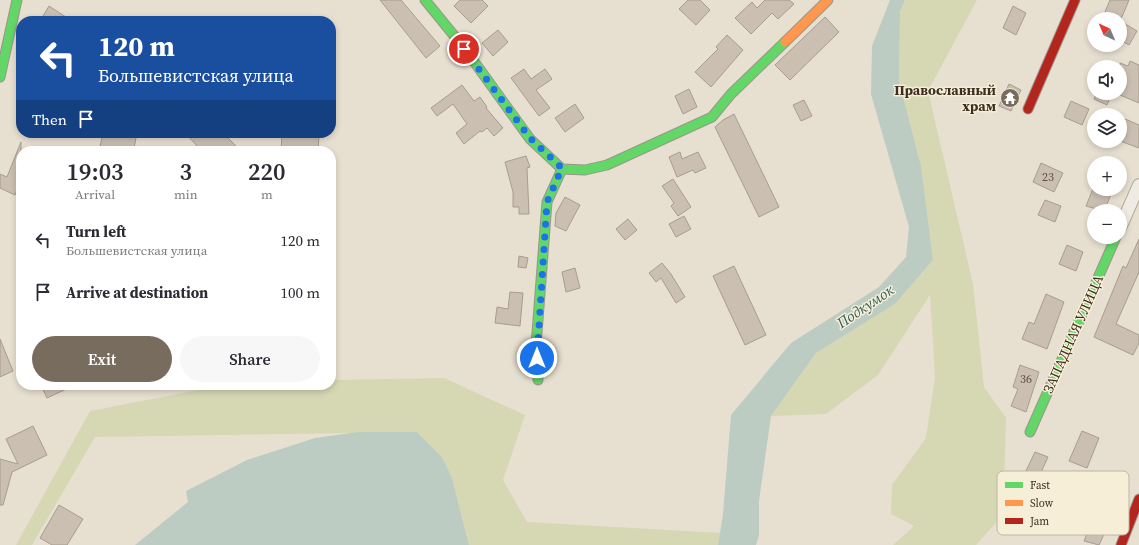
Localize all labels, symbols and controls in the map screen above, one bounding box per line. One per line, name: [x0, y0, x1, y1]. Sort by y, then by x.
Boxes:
north arrow: [1087, 12, 1127, 52]
map controls: [1087, 12, 1127, 244]
text: 120 m: [98, 27, 175, 65]
icon: left: [32, 32, 84, 84]
pin: [447, 32, 481, 66]
icon: arrive: [453, 38, 475, 60]
button: sound: [1087, 60, 1127, 100]
text: Большевистская улица: [98, 63, 294, 88]
place label: Православный храм: [894, 80, 996, 116]
temple icon: Православный храм: [999, 87, 1021, 109]
icon: arrive: [75, 108, 97, 130]
button: layers: [1087, 108, 1127, 148]
text: Then: [32, 109, 67, 130]
text: 19:03: [66, 155, 124, 188]
text: 3: [180, 155, 192, 188]
text: 220: [248, 155, 286, 188]
button: +: [1087, 156, 1127, 196]
house number: 23: [1042, 169, 1054, 185]
text: Arrival: [75, 186, 115, 203]
text: min: [174, 186, 198, 203]
text: m: [261, 186, 273, 203]
button: −: [1087, 204, 1127, 244]
text: Turn left: [66, 221, 126, 242]
icon: left: [32, 229, 54, 251]
text: 120 m: [280, 230, 320, 251]
text: Большевистская улица: [66, 242, 207, 259]
street label: ЗАПАДНАЯ УЛИЦА: [1038, 271, 1108, 397]
water label: Подкумок: [831, 279, 898, 333]
icon: arrive: [32, 281, 54, 303]
text: Arrive at destination: [66, 282, 208, 303]
text: 100 m: [280, 282, 320, 303]
button: Exit: [32, 336, 172, 382]
button: Share: [180, 336, 320, 382]
position arrow: [516, 337, 558, 379]
house number: 36: [1020, 371, 1032, 387]
legend: [997, 471, 1129, 535]
text: Fast: [1030, 478, 1050, 493]
text: Slow: [1030, 496, 1054, 511]
text: Jam: [1029, 514, 1049, 529]

